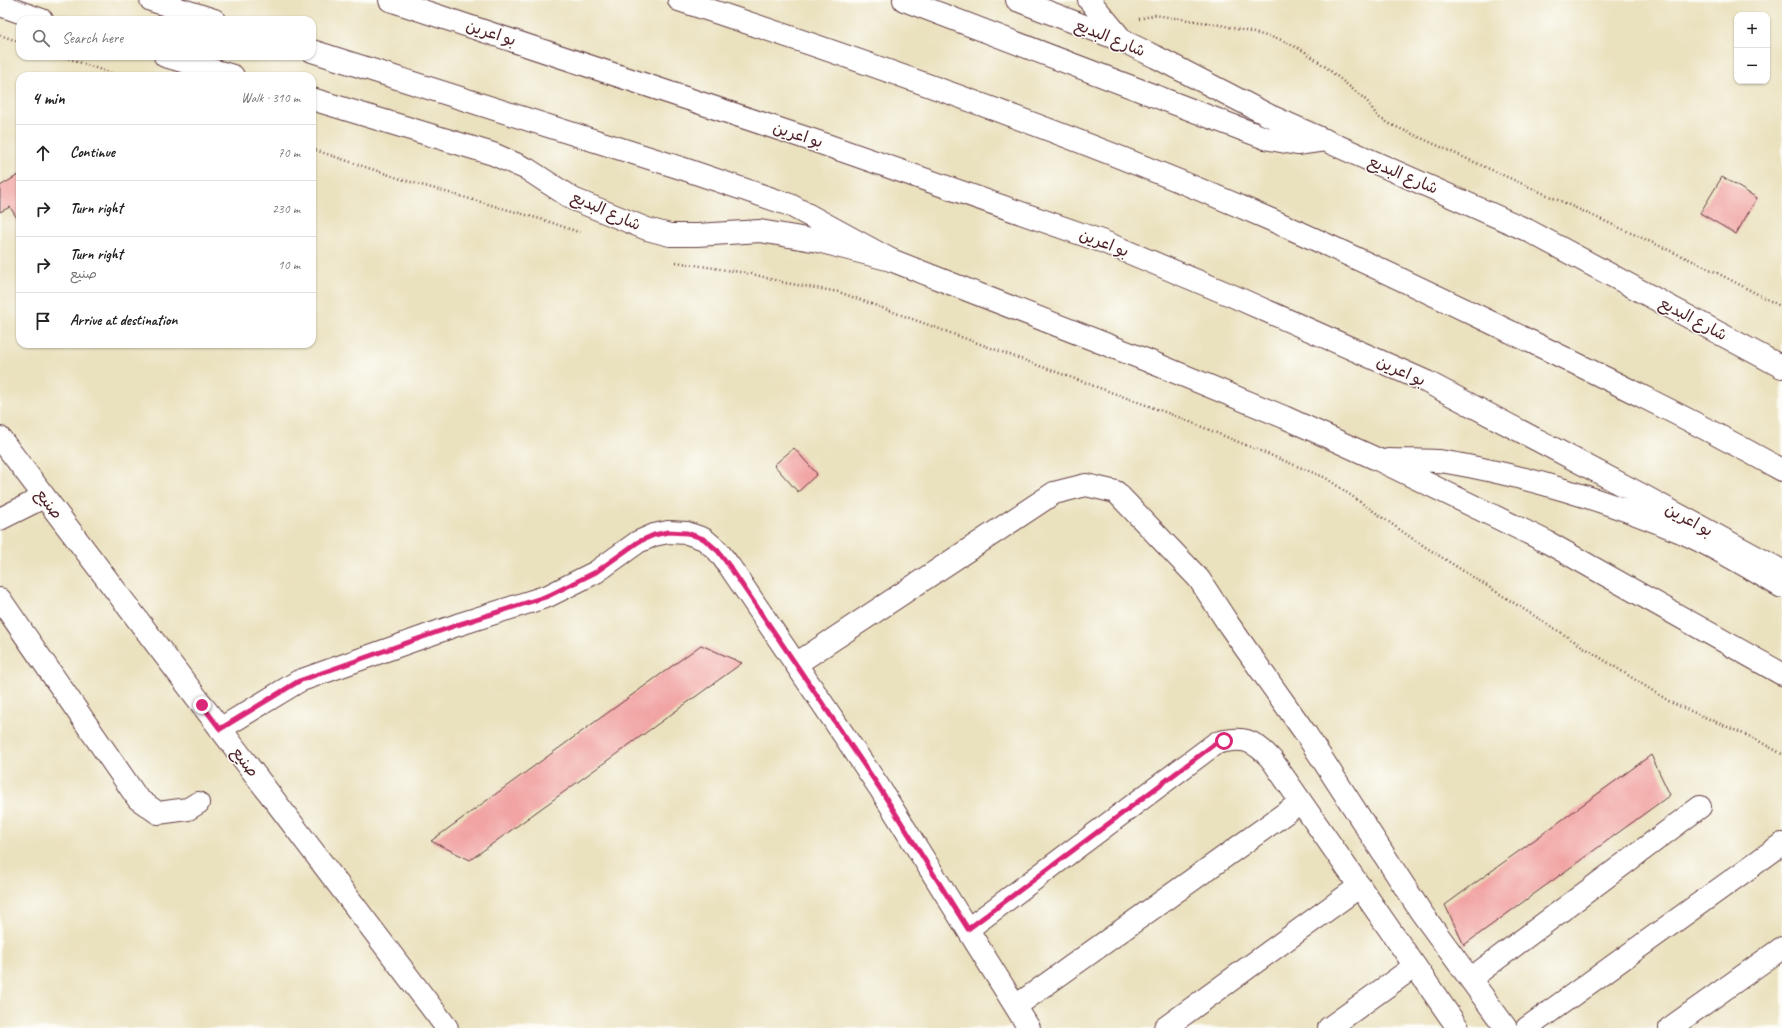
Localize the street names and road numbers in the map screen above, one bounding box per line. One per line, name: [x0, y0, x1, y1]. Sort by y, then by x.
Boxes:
street label: شارع البديع: [1072, 15, 1148, 62]
street label: بو اعرين: [463, 16, 519, 50]
street label: بو اعرين: [770, 118, 826, 152]
street label: شارع البديع: [1365, 151, 1441, 200]
street label: شارع البديع: [568, 187, 644, 236]
street label: بو اعرين: [1076, 224, 1132, 262]
street label: شارع البديع: [1655, 293, 1730, 346]
street label: بو اعرين: [1373, 351, 1429, 391]
street label: صنيع: [30, 485, 67, 524]
street label: بو اعرين: [1662, 499, 1716, 541]
street label: صنيع: [226, 743, 263, 782]

